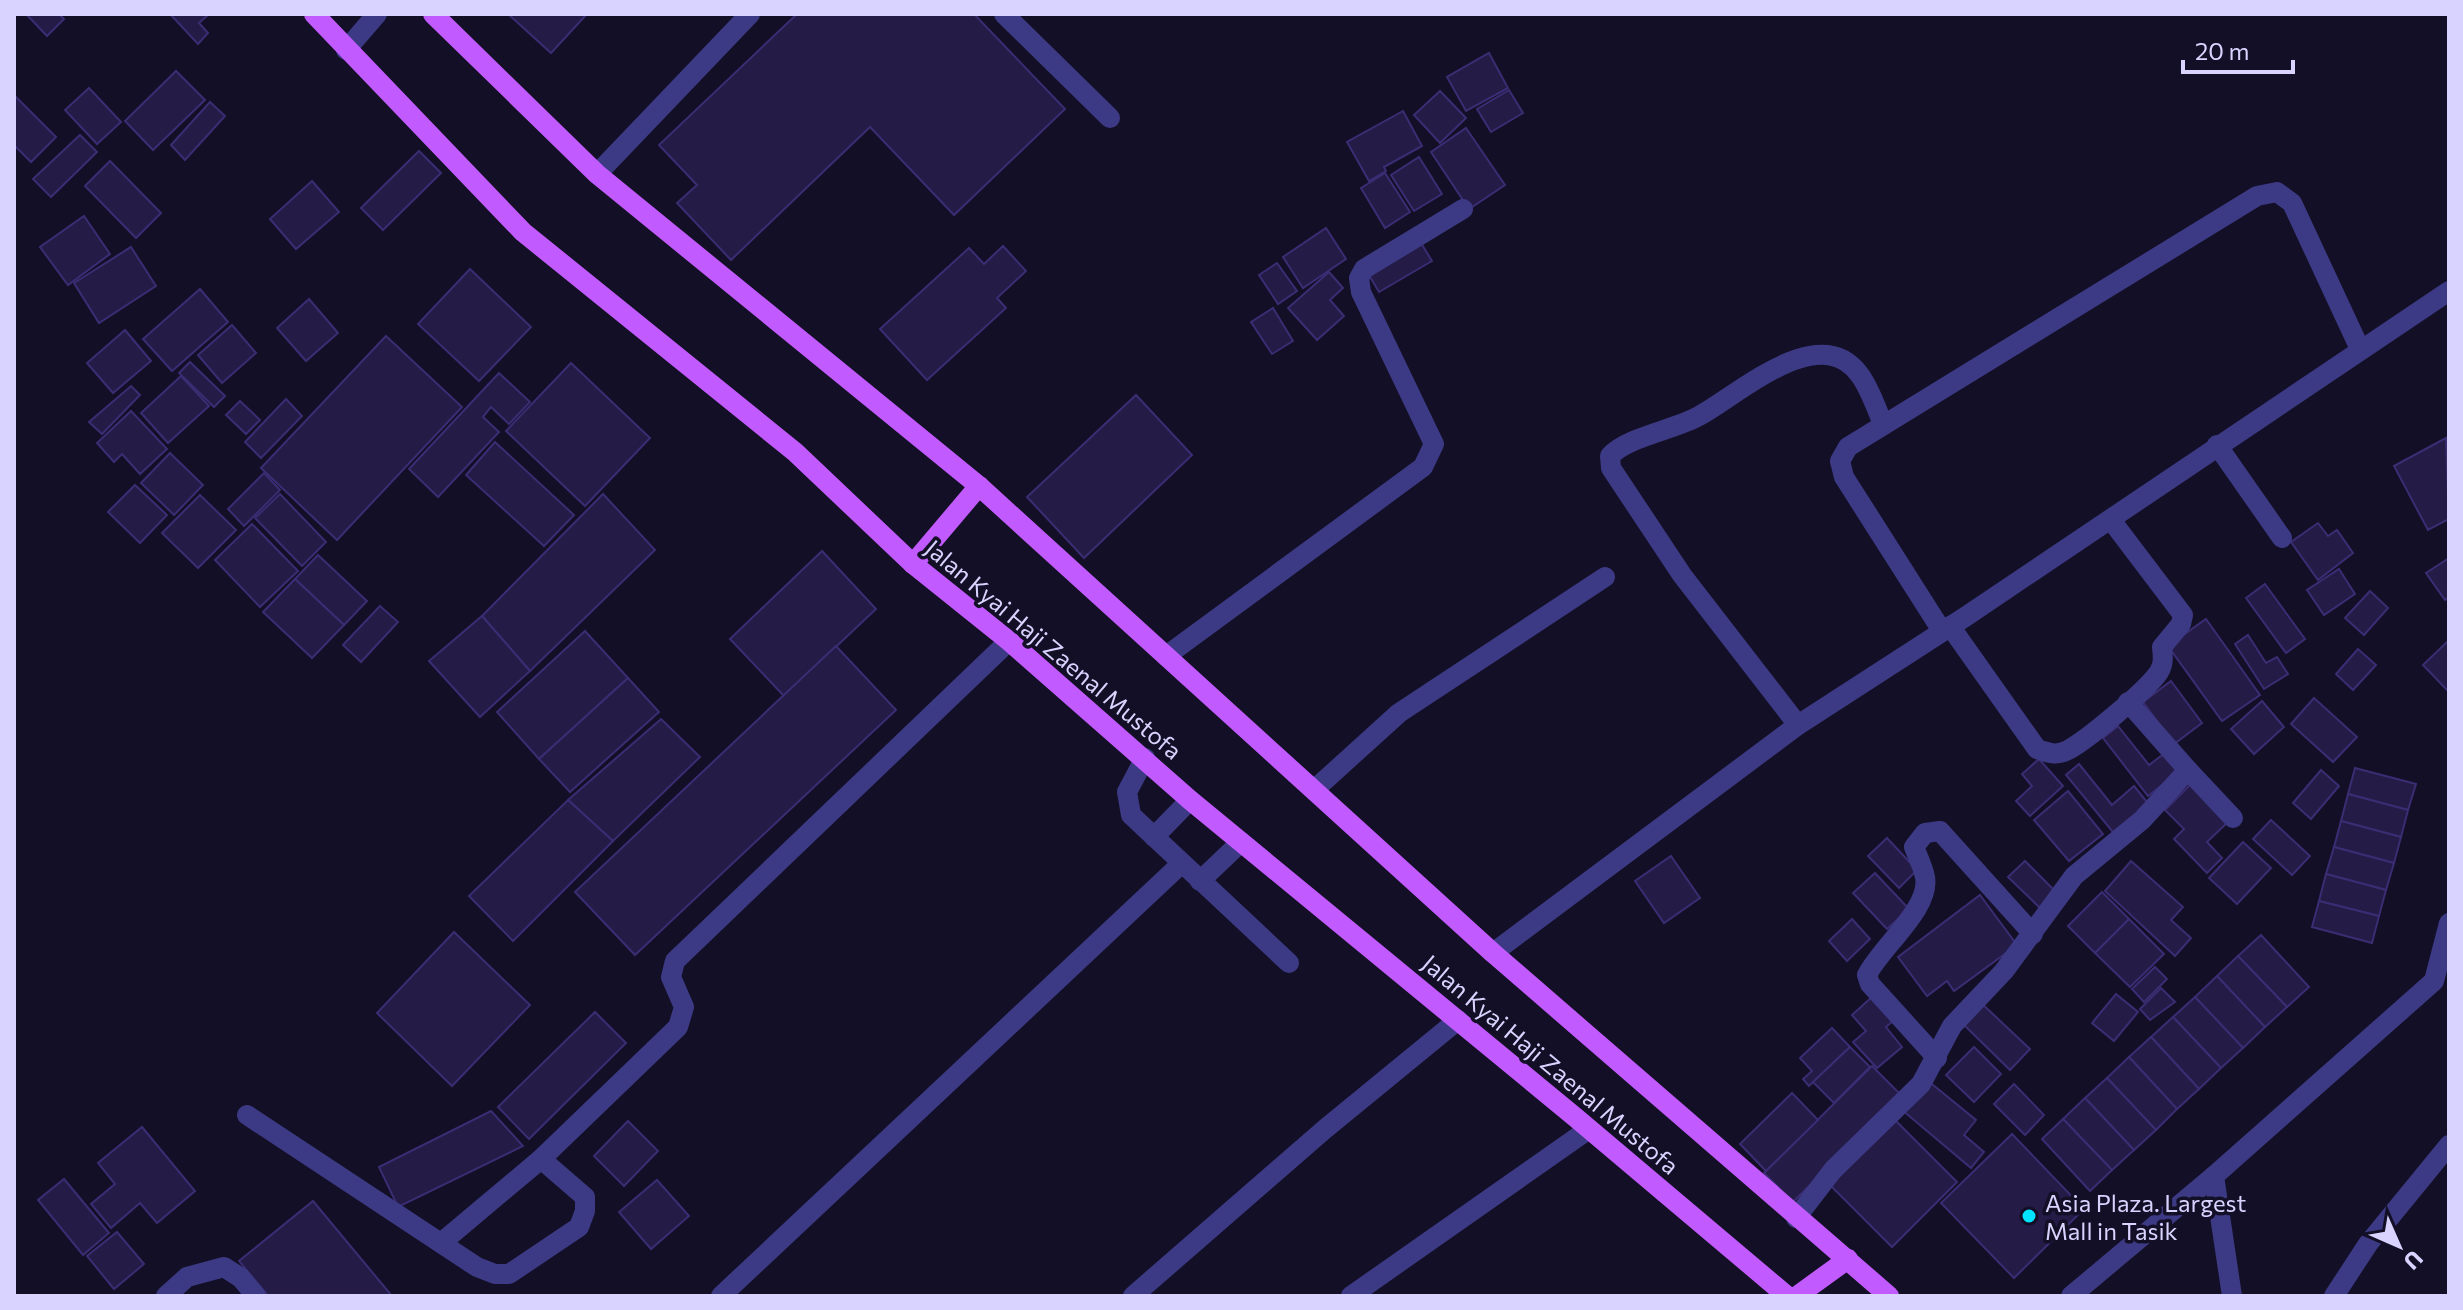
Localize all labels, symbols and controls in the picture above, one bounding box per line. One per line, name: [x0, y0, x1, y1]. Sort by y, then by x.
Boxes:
scale bar: [2183, 24, 2293, 74]
text: 20 m: [2195, 36, 2249, 65]
street label: Jalan Kyai Haji Zaenal Mustofa: [920, 533, 1188, 765]
street label: Jalan Kyai Haji Zaenal Mustofa: [1417, 948, 1685, 1180]
place label: Asia Plaza. Largest Mall in Tasik: [2045, 1188, 2246, 1245]
north arrow: [2359, 1206, 2439, 1286]
marker: Asia Plaza. Largest Mall in Tasik: [2020, 1207, 2038, 1225]
text: U: [2398, 1245, 2429, 1276]

